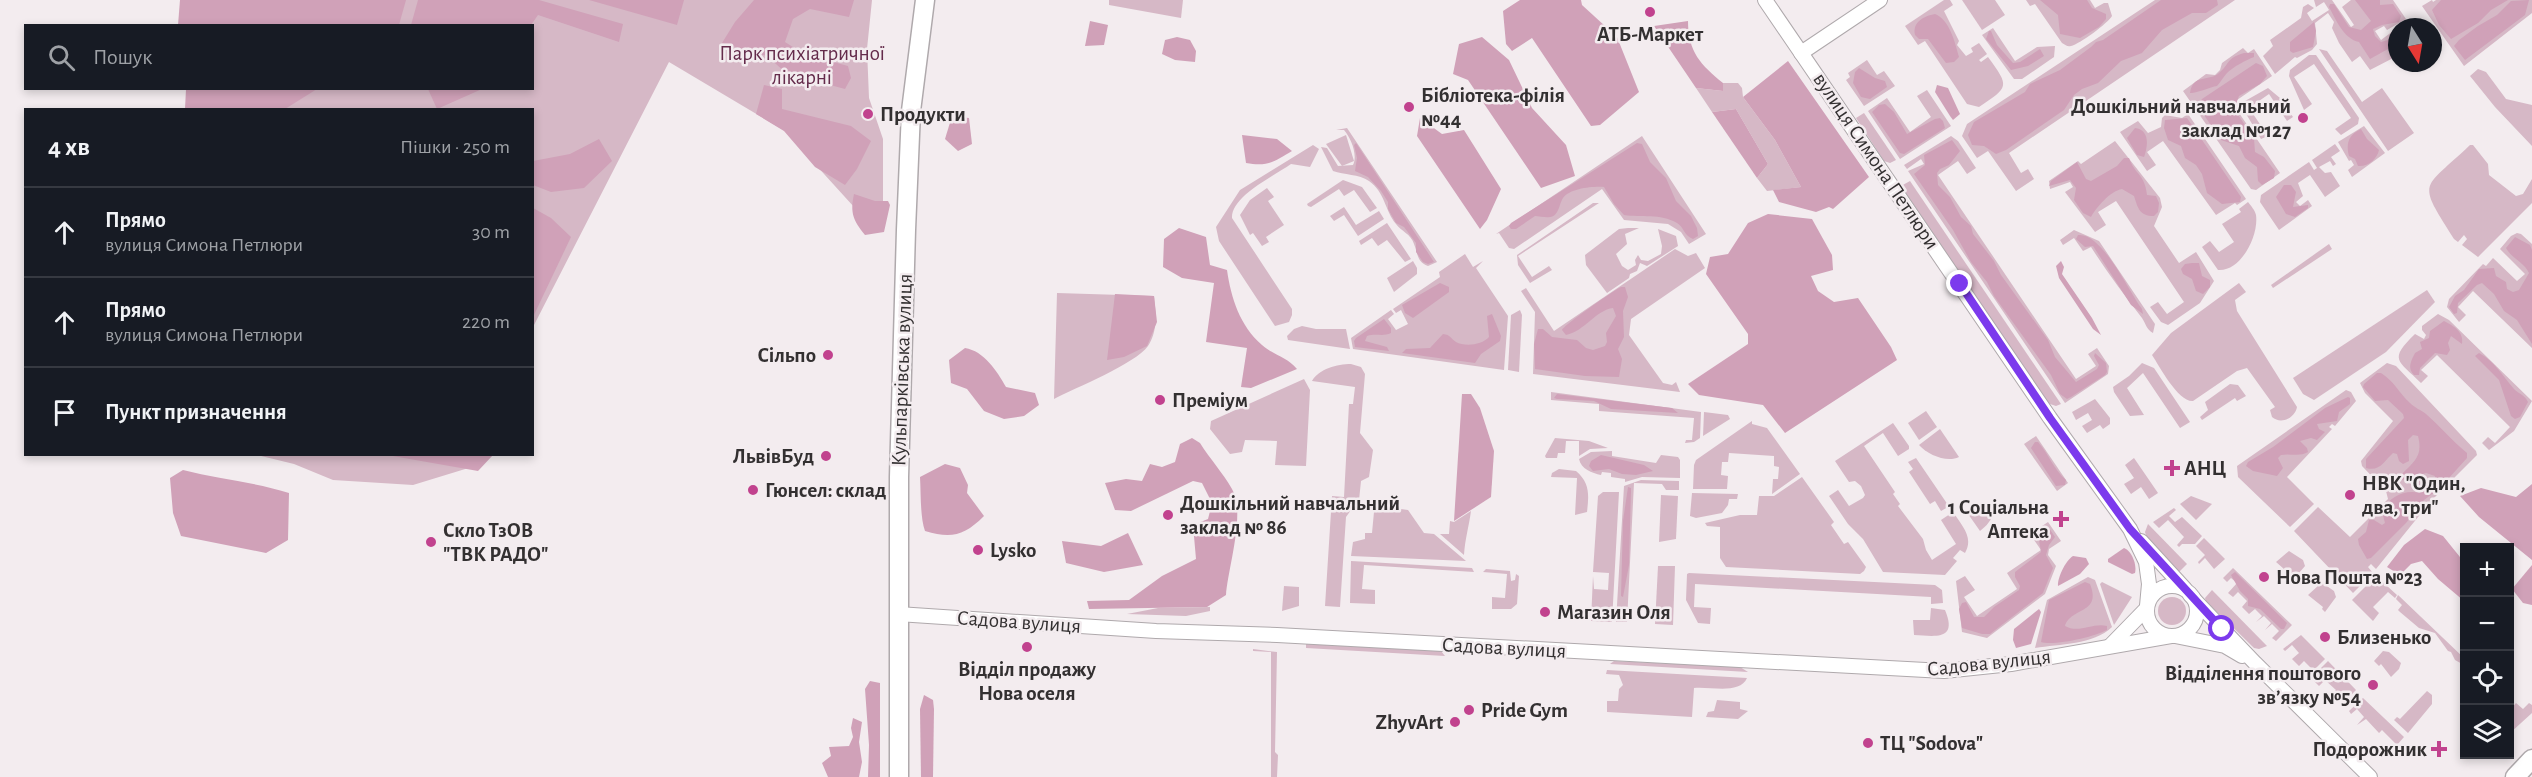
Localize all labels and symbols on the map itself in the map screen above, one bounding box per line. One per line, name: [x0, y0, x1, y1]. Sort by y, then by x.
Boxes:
marker: АТБ-Маркет: [1643, 5, 1657, 19]
north arrow: [2388, 18, 2442, 72]
place label: АТБ-Маркет: [1597, 24, 1704, 45]
park label: Парк психіатричної лікарні: [719, 43, 885, 88]
street label: вулиця Симона Петлюри: [1809, 69, 1943, 253]
place label: Бібліотека-філія №44: [1421, 85, 1565, 130]
place label: Дошкільний навчальний заклад №127: [2071, 96, 2291, 141]
marker: Бібліотека-філія №44: [1402, 100, 1416, 114]
place label: Продукти: [880, 104, 966, 125]
marker: Продукти: [861, 107, 875, 121]
marker: Дошкільний навчальний заклад №127: [2296, 111, 2310, 125]
route end: [1946, 270, 1972, 296]
street label: Кульпарківська вулиця: [888, 273, 916, 467]
place label: Сільпо: [758, 345, 816, 366]
marker: Сільпо: [821, 348, 835, 362]
place label: Преміум: [1172, 390, 1248, 411]
marker: Преміум: [1153, 393, 1167, 407]
place label: ЛьвівБуд: [733, 446, 814, 467]
marker: ЛьвівБуд: [819, 449, 833, 463]
place label: АНЦ: [2184, 458, 2227, 479]
marker: АНЦ: [2165, 461, 2179, 475]
place label: НВК "Один, два, три": [2362, 473, 2466, 518]
place label: Гюнсел: склад: [765, 480, 886, 501]
marker: Гюнсел: склад: [746, 483, 760, 497]
marker: НВК "Один, два, три": [2343, 488, 2357, 502]
place label: Дошкільний навчальний заклад № 86: [1180, 493, 1400, 538]
place label: 1 Соціальна Аптека: [1948, 497, 2049, 542]
marker: Дошкільний навчальний заклад № 86: [1161, 508, 1175, 522]
marker: 1 Соціальна Аптека: [2054, 512, 2068, 526]
place label: Скло ТзОВ "ТВК РАДО": [443, 520, 548, 565]
marker: Скло ТзОВ "ТВК РАДО": [424, 535, 438, 549]
place label: Lysko: [990, 540, 1036, 561]
marker: Lysko: [971, 543, 985, 557]
place label: Нова Пошта №23: [2276, 567, 2423, 588]
marker: Нова Пошта №23: [2257, 570, 2271, 584]
place label: Магазин Оля: [1557, 602, 1671, 623]
marker: Магазин Оля: [1538, 605, 1552, 619]
street label: Садова вулиця: [956, 607, 1082, 637]
route start: [2208, 615, 2234, 641]
place label: Близенько: [2337, 627, 2431, 648]
marker: Близенько: [2318, 630, 2332, 644]
street label: Садова вулиця: [1441, 634, 1567, 662]
marker: Відділ продажу Нова оселя: [1020, 640, 1034, 654]
street label: Садова вулиця: [1926, 646, 2052, 680]
place label: Відділ продажу Нова оселя: [958, 659, 1097, 704]
place label: Відділення поштового зв’язку №54: [2165, 663, 2361, 708]
marker: Відділення поштового зв’язку №54: [2366, 678, 2380, 692]
place label: Pride Gym: [1481, 700, 1568, 721]
marker: Pride Gym: [1462, 703, 1476, 717]
place label: ZhyvArt: [1375, 712, 1443, 733]
marker: ZhyvArt: [1448, 715, 1462, 729]
place label: ТЦ "Sodova": [1880, 733, 1983, 754]
marker: ТЦ "Sodova": [1861, 736, 1875, 750]
place label: Подорожник: [2312, 739, 2428, 760]
marker: Подорожник: [2432, 742, 2446, 756]

